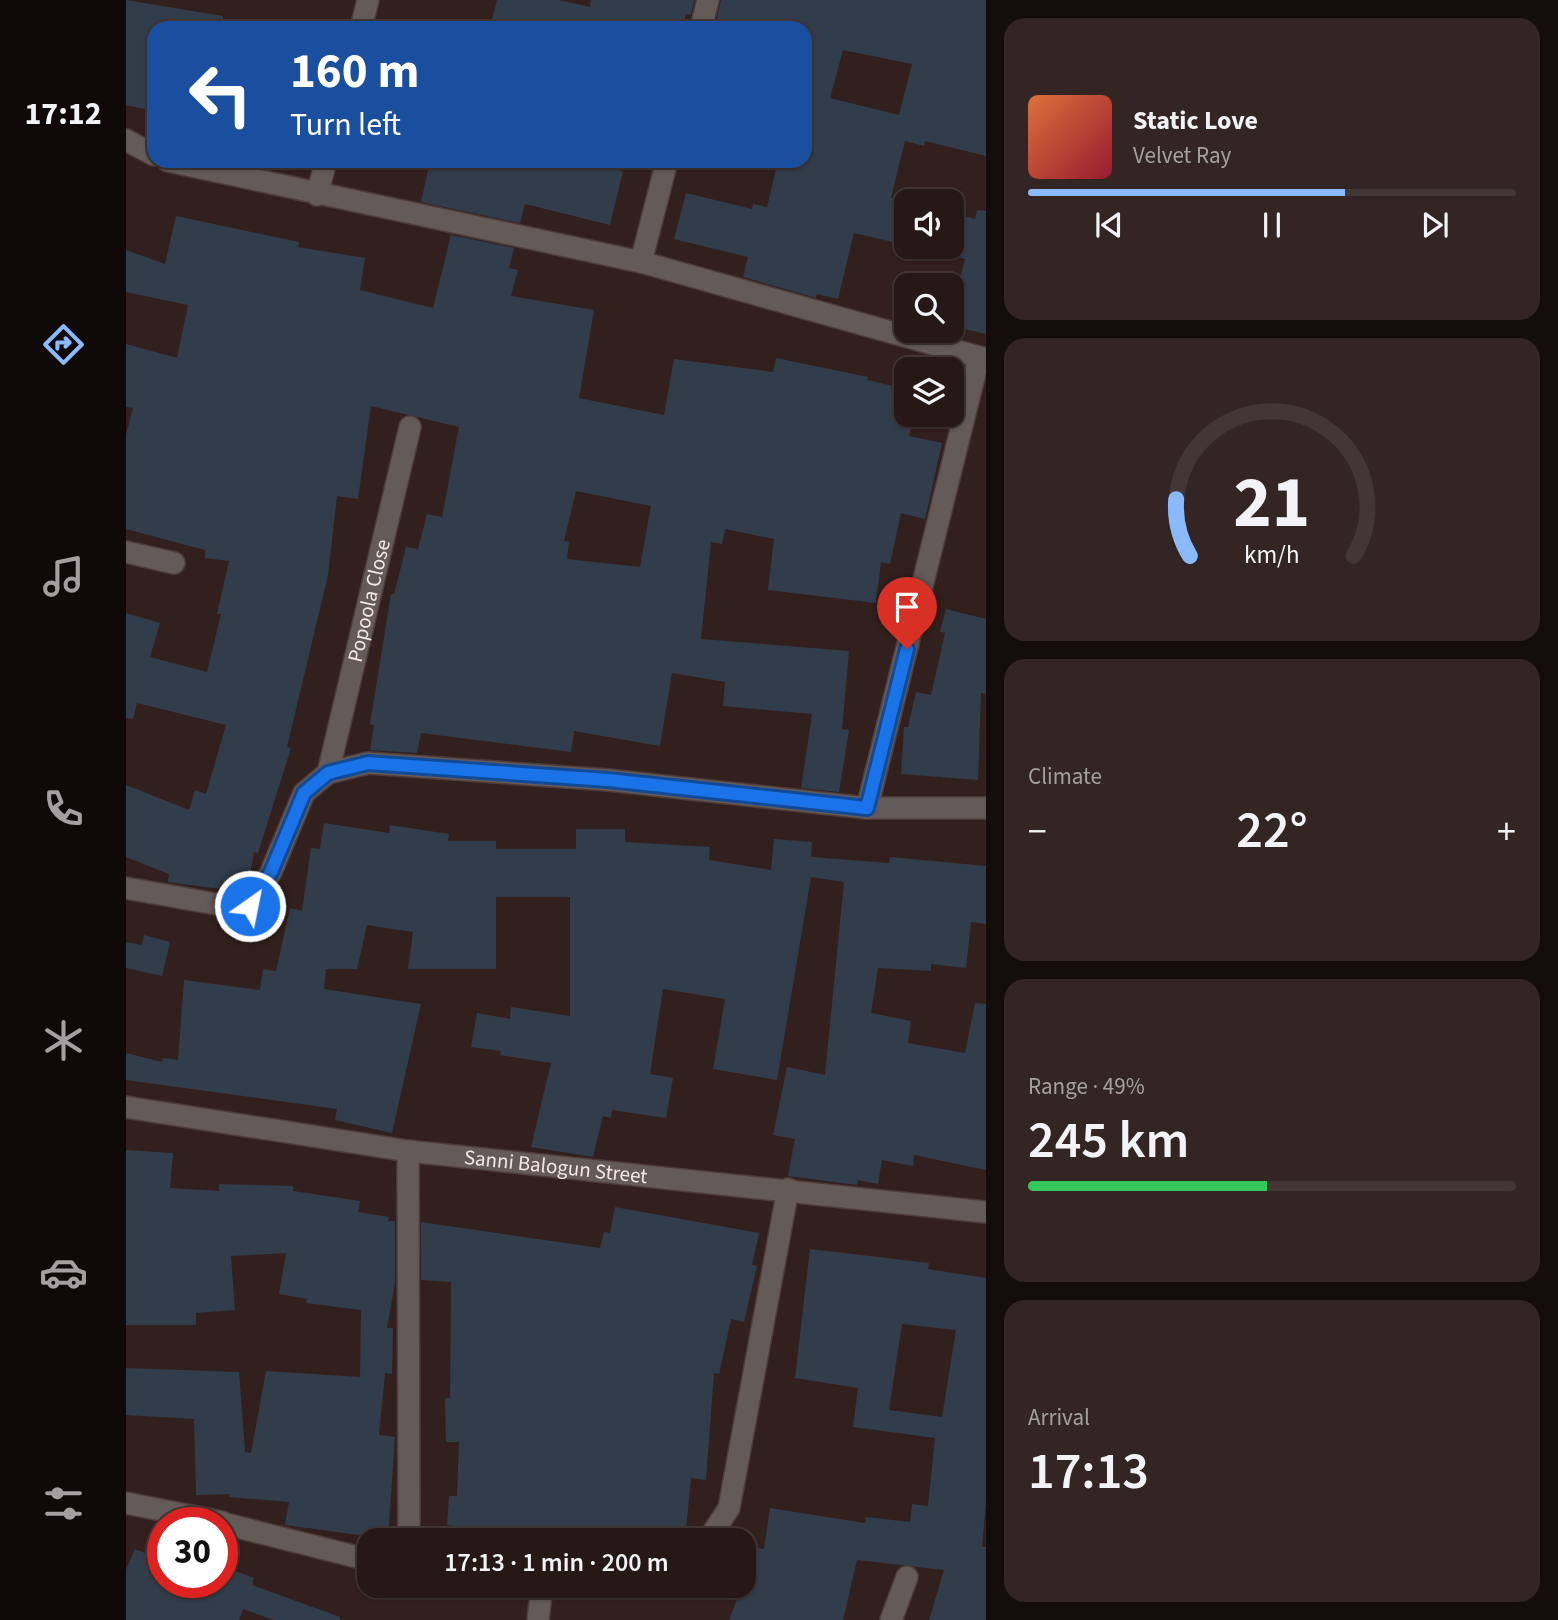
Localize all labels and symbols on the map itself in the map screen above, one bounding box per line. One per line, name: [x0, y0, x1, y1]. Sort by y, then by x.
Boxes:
street label: Popoola Close: [340, 536, 398, 665]
pin: [877, 577, 937, 649]
position arrow: [213, 869, 287, 943]
street label: Sanni Balogun Street: [463, 1142, 649, 1191]
speed limit sign: 30: [147, 1507, 238, 1598]

